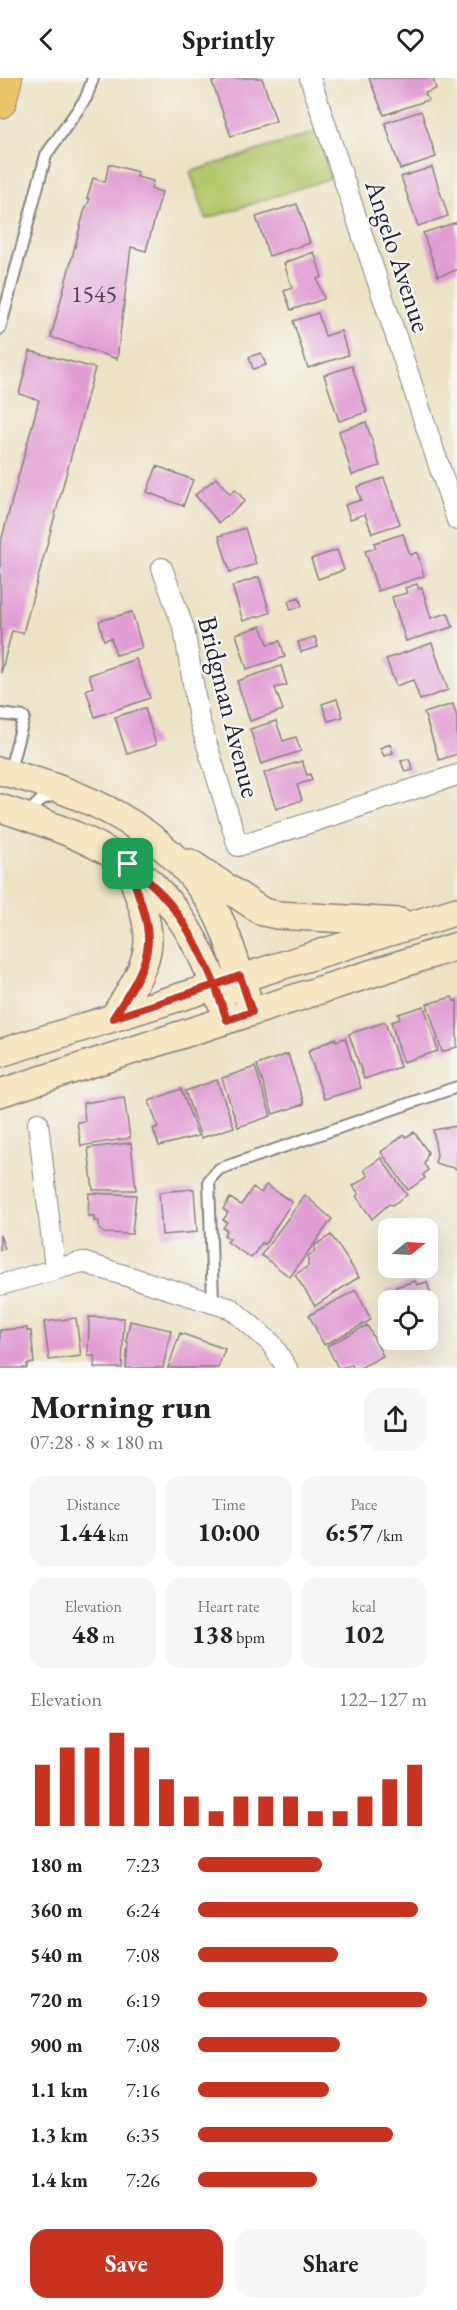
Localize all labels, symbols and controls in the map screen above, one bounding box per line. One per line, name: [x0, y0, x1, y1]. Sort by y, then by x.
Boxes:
text: Sprintly: [182, 22, 275, 57]
icon: back: [30, 23, 63, 56]
icon: heart: [394, 23, 427, 56]
street label: Angelo Avenue: [357, 174, 440, 336]
house number: 1545: [71, 278, 117, 309]
street label: Bridgman Avenue: [190, 612, 269, 801]
pin: [102, 838, 153, 889]
icon: arrive: [111, 847, 144, 880]
north arrow: [378, 1218, 438, 1278]
map controls: [378, 1218, 438, 1350]
button: locate: [378, 1290, 438, 1350]
text: Morning run: [30, 1385, 212, 1428]
button: share: [364, 1388, 427, 1451]
text: 07:28 · 8 × 180 m: [30, 1429, 163, 1455]
text: Distance: [66, 1494, 120, 1515]
text: Time: [212, 1494, 245, 1515]
text: Pace: [350, 1494, 377, 1515]
text: 1.44: [58, 1515, 105, 1549]
text: 10:00: [197, 1515, 260, 1549]
text: 6:57: [325, 1515, 373, 1549]
text: km: [105, 1525, 129, 1546]
text: /km: [373, 1525, 403, 1546]
text: Elevation: [64, 1596, 122, 1617]
text: Heart rate: [197, 1596, 260, 1617]
text: kcal: [352, 1596, 376, 1617]
text: 48: [72, 1617, 99, 1651]
text: 138: [192, 1617, 233, 1651]
text: 102: [343, 1617, 384, 1651]
text: m: [99, 1627, 115, 1648]
text: bpm: [233, 1627, 265, 1648]
text: Elevation: [30, 1686, 102, 1712]
text: 122–127 m: [339, 1686, 427, 1712]
text: 180 m: [30, 1852, 83, 1878]
text: 7:23: [126, 1852, 160, 1878]
text: 360 m: [30, 1897, 83, 1923]
text: 6:24: [126, 1897, 160, 1923]
text: 540 m: [30, 1942, 83, 1968]
text: 7:08: [126, 1942, 160, 1968]
text: 720 m: [30, 1987, 83, 2013]
text: 6:19: [126, 1987, 160, 2013]
text: 900 m: [30, 2032, 83, 2058]
text: 7:08: [126, 2032, 160, 2058]
text: 1.1 km: [30, 2077, 88, 2103]
text: 7:16: [126, 2077, 160, 2103]
text: 1.3 km: [30, 2122, 88, 2148]
text: 6:35: [126, 2122, 160, 2148]
text: 1.4 km: [30, 2167, 88, 2193]
text: 7:26: [126, 2167, 160, 2193]
button: Save: [30, 2229, 223, 2298]
button: Share: [235, 2229, 427, 2298]

